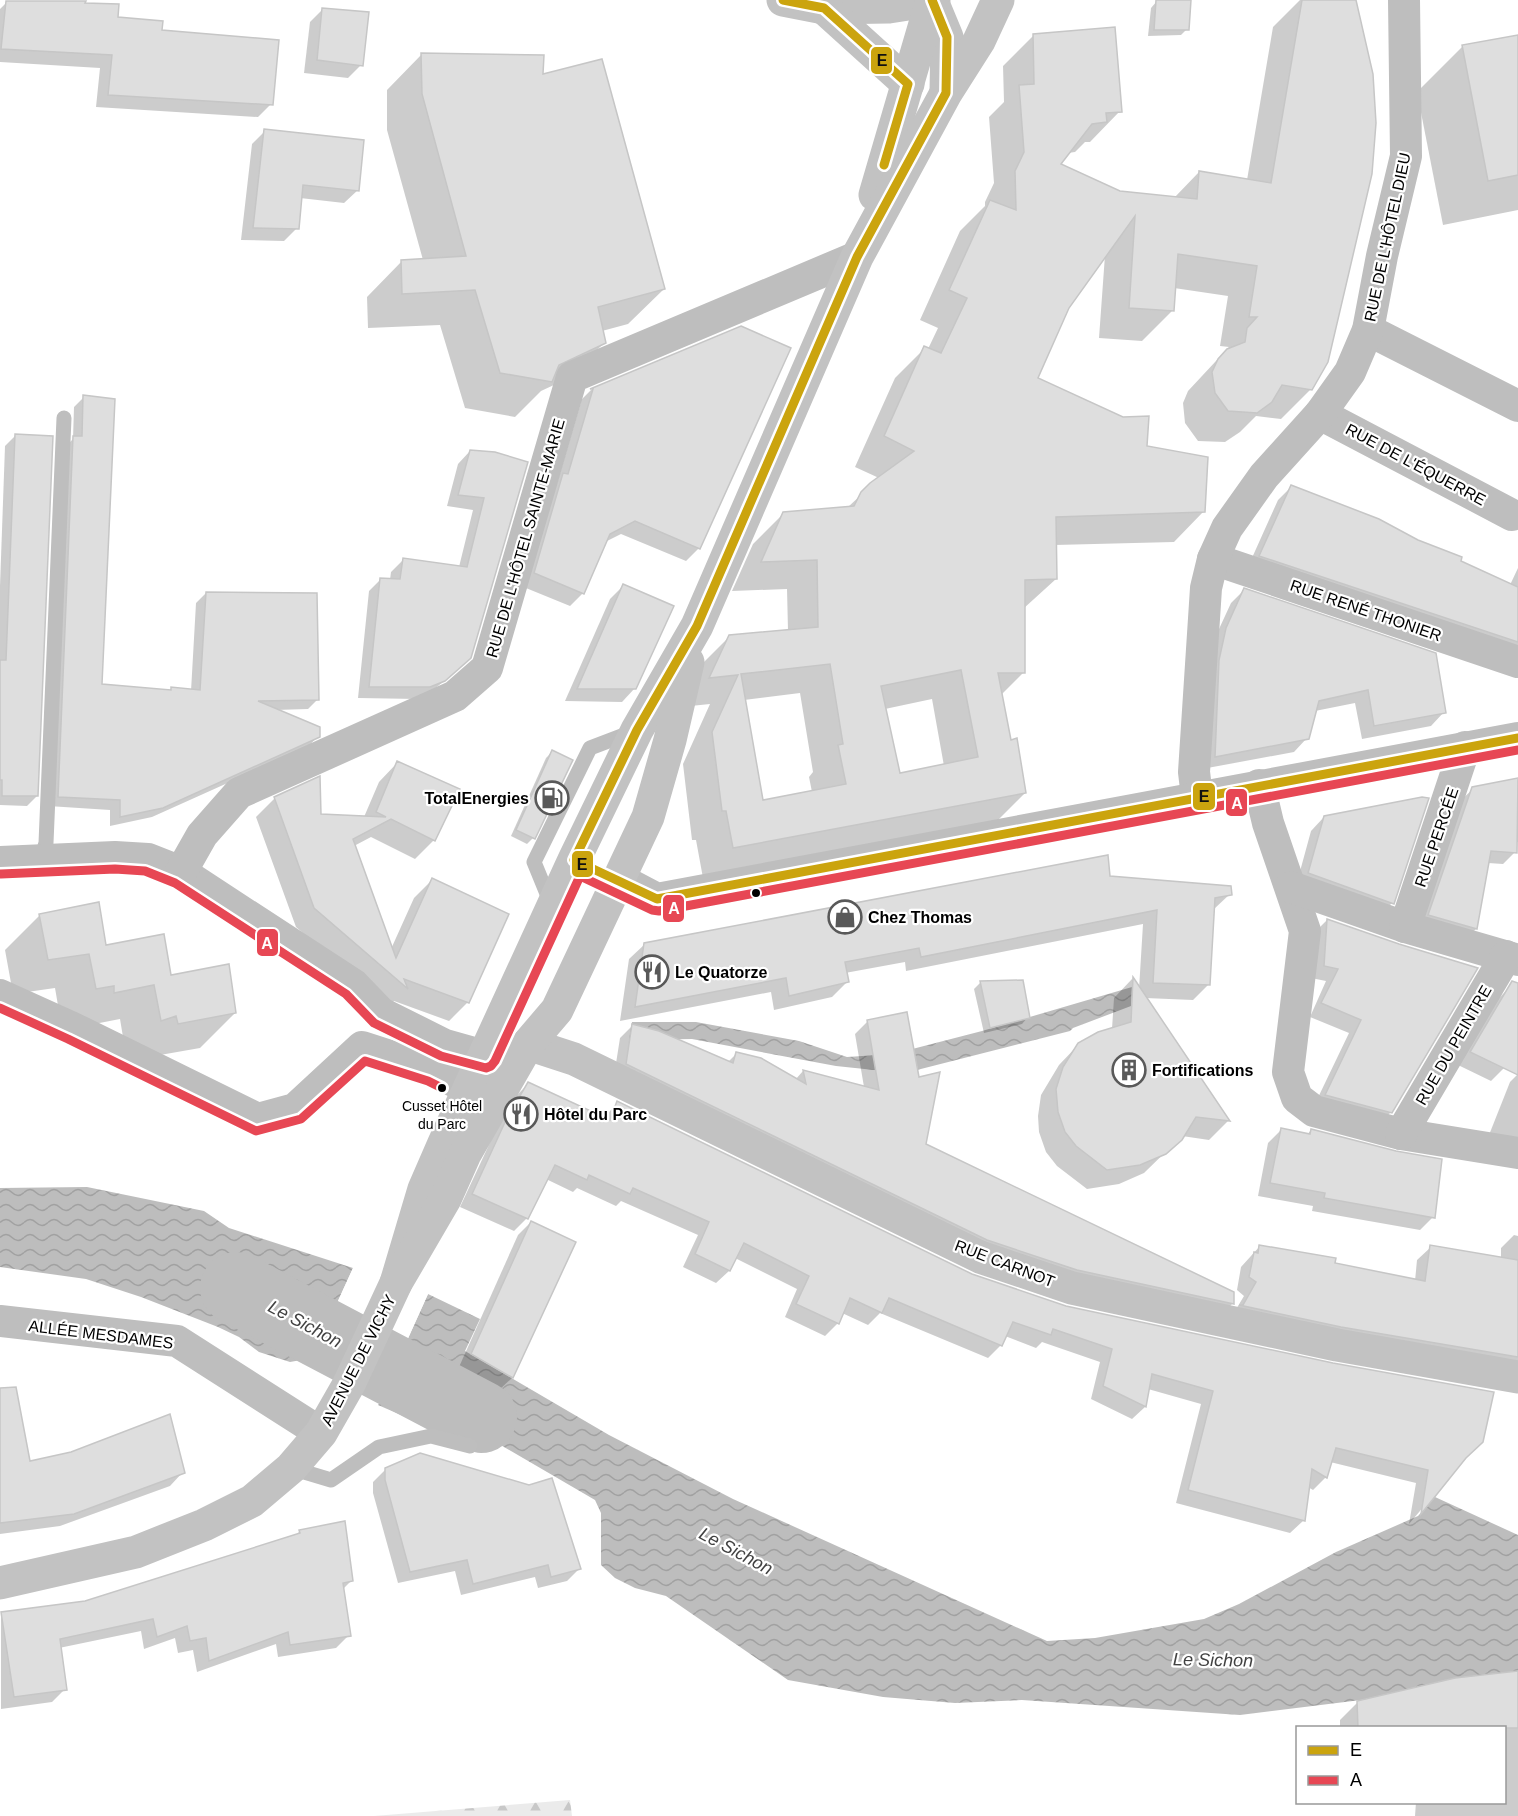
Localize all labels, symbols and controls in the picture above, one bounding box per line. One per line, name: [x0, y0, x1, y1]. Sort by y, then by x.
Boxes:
line badge: E: [870, 46, 893, 75]
text: E: [877, 52, 888, 69]
street label: RUE DE L'HÔTEL DIEU: [1360, 151, 1414, 323]
street label: RUE DE L'HÔTEL SAINTE-MARIE: [482, 416, 568, 660]
street label: RUE DE L'ÉQUERRE: [1343, 419, 1489, 509]
street label: RUE RENÉ THONIER: [1288, 576, 1444, 644]
fuel station icon: TotalEnergies: [534, 780, 570, 816]
line badge: E: [1192, 782, 1216, 811]
street label: RUE PERCÉE: [1411, 785, 1461, 889]
text: E: [1199, 788, 1210, 805]
line badge: A: [1225, 788, 1248, 817]
place label: TotalEnergies: [424, 790, 529, 807]
text: A: [1231, 795, 1243, 812]
line badge: E: [571, 850, 594, 878]
text: E: [577, 856, 588, 873]
unlabelled marker: [750, 887, 762, 899]
line badge: A: [662, 894, 685, 923]
shop icon: Chez Thomas: [827, 899, 863, 935]
text: A: [668, 900, 680, 917]
place label: Chez Thomas: [868, 909, 972, 926]
line badge: A: [256, 928, 279, 957]
text: A: [261, 935, 273, 952]
restaurant icon: Le Quatorze: [634, 954, 670, 990]
place label: Le Quatorze: [675, 964, 768, 981]
street label: RUE DU PEINTRE: [1412, 982, 1495, 1108]
building icon: Fortifications: [1111, 1052, 1147, 1088]
place label: Fortifications: [1152, 1062, 1253, 1079]
marker: Cusset Hôtel du Parc: [436, 1082, 448, 1094]
restaurant icon: Hôtel du Parc: [503, 1096, 539, 1132]
place label: Cusset Hôtel du Parc: [402, 1098, 482, 1132]
place label: Hôtel du Parc: [544, 1106, 647, 1123]
street label: RUE CARNOT: [952, 1237, 1057, 1290]
street label: AVENUE DE VICHY: [318, 1292, 399, 1429]
water label: Le Sichon: [265, 1296, 345, 1352]
street label: ALLÉE MESDAMES: [28, 1316, 174, 1352]
water label: Le Sichon: [696, 1523, 776, 1579]
water label: Le Sichon: [1173, 1649, 1253, 1671]
legend: [1296, 1726, 1506, 1804]
text: E: [1350, 1740, 1362, 1760]
text: A: [1350, 1770, 1362, 1790]

